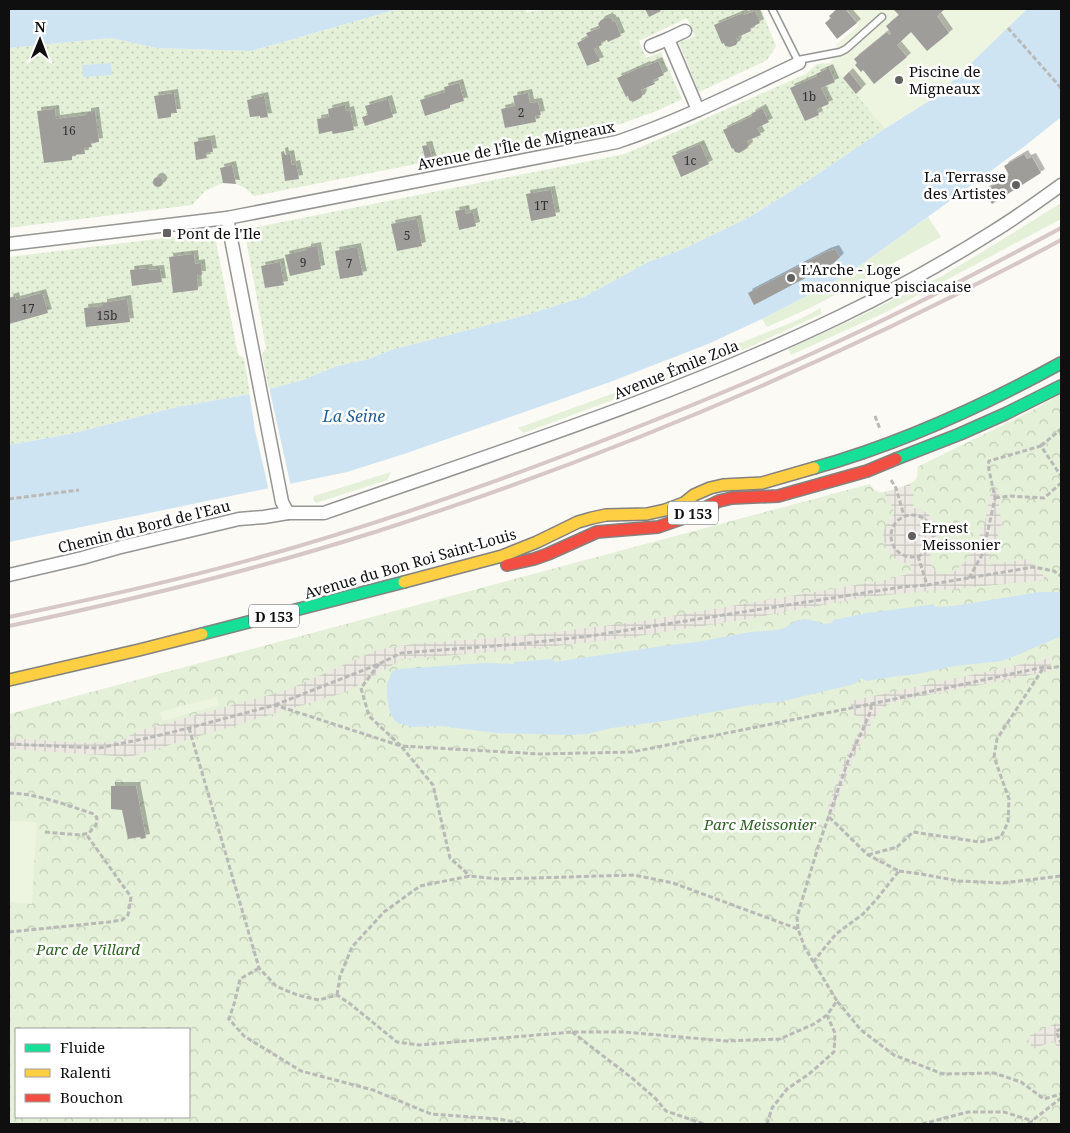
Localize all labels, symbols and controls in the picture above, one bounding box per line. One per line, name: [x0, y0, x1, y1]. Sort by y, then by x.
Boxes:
north arrow: [15, 15, 65, 65]
text: N: [35, 17, 46, 36]
place label: Piscine de Migneaux: [909, 61, 981, 98]
marker: Piscine de Migneaux: [893, 74, 905, 86]
house number: 1b: [802, 88, 816, 105]
house number: 2: [518, 104, 524, 121]
street label: Avenue de l'Île de Migneaux: [415, 116, 617, 174]
house number: 16: [62, 122, 76, 139]
house number: 1c: [684, 152, 696, 169]
place label: La Terrasse des Artistes: [924, 166, 1006, 203]
marker: La Terrasse des Artistes: [1010, 179, 1022, 191]
house number: 1T: [534, 197, 549, 214]
place label: Pont de l'Ile: [177, 223, 261, 243]
marker: Pont de l'Ile: [161, 227, 173, 239]
house number: 5: [404, 227, 410, 244]
house number: 9: [300, 254, 306, 271]
house number: 7: [346, 255, 353, 272]
place label: L'Arche - Loge maconnique pisciacaise: [801, 259, 971, 296]
marker: L'Arche - Loge maconnique pisciacaise: [785, 272, 797, 284]
house number: 17: [21, 300, 35, 317]
house number: 15b: [97, 307, 117, 324]
street label: Avenue Émile Zola: [611, 335, 741, 403]
water label: La Seine: [322, 405, 385, 427]
street label: Chemin du Bord de l'Eau: [56, 495, 233, 557]
road number: D 153: [668, 502, 718, 524]
place label: Ernest Meissonier: [922, 517, 1001, 554]
street label: Avenue du Bon Roi Saint-Louis: [302, 523, 518, 603]
marker: Ernest Meissonier: [906, 530, 918, 542]
road number: D 153: [249, 604, 299, 628]
park label: Parc Meissonier: [703, 814, 817, 834]
park label: Parc de Villard: [35, 939, 140, 959]
legend: [15, 1028, 190, 1118]
text: Fluide: [60, 1037, 105, 1057]
text: Ralenti: [60, 1062, 111, 1082]
text: Bouchon: [60, 1087, 124, 1107]

